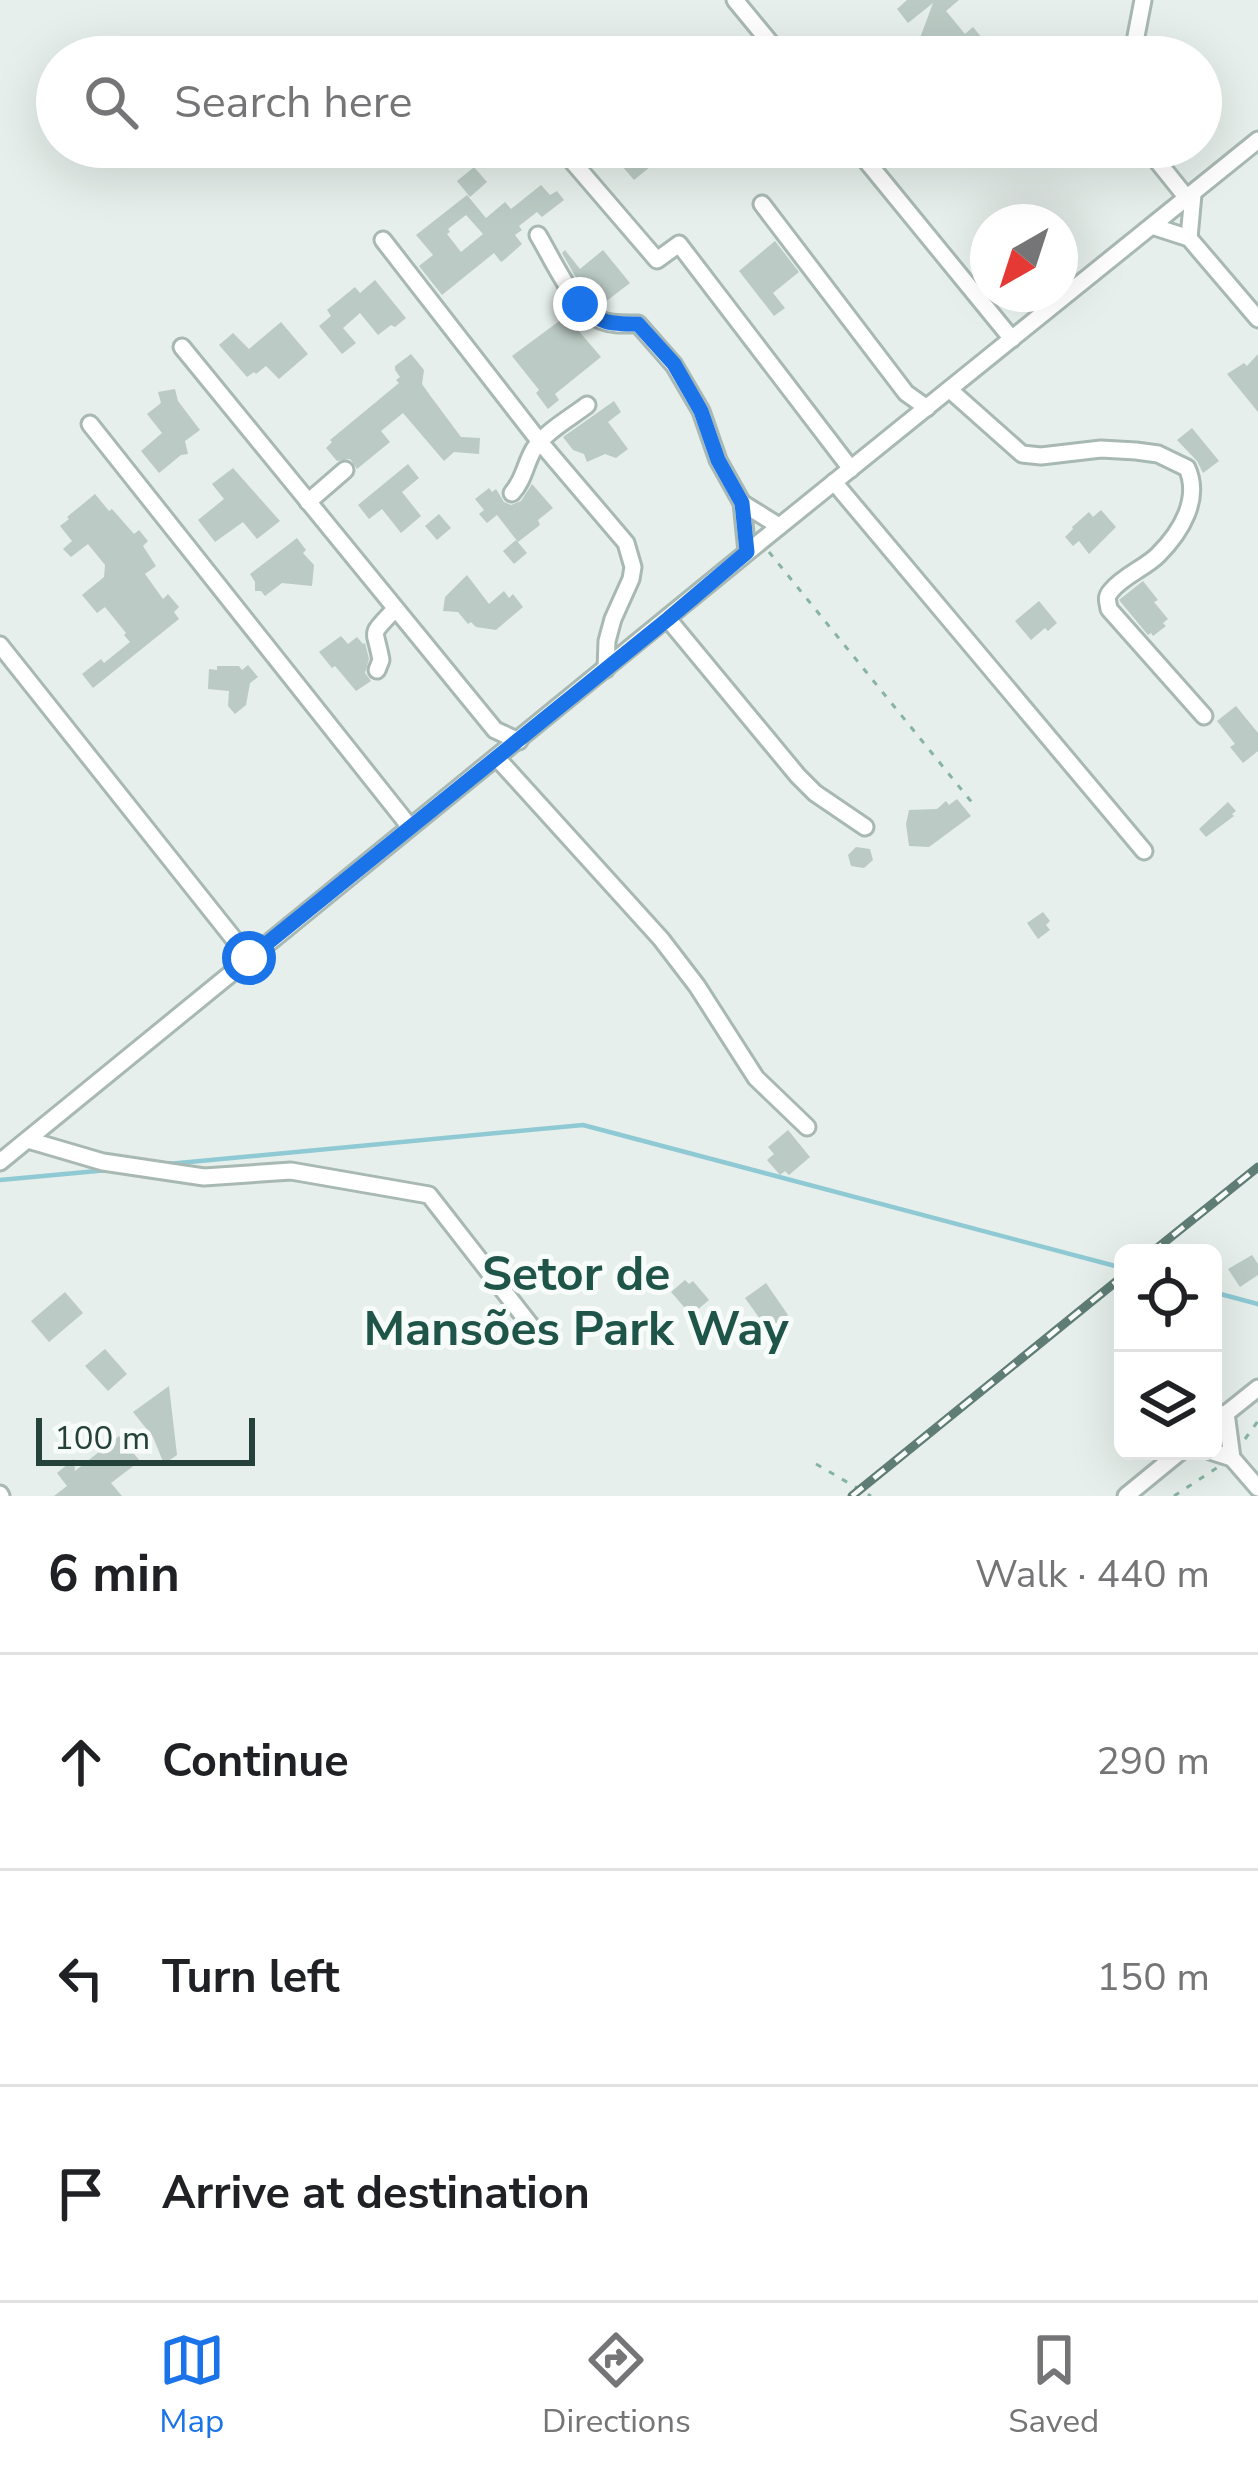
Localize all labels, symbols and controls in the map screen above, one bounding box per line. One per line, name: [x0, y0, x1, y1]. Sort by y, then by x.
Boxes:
search box: [36, 36, 1222, 168]
icon: search: [78, 69, 144, 135]
text: Search here: [174, 72, 413, 133]
north arrow: [970, 204, 1078, 312]
route end: [553, 277, 607, 331]
route start: [222, 931, 276, 985]
district label: Setor de Mansões Park Way: [363, 1241, 789, 1362]
map controls: [1114, 1244, 1222, 1460]
button: locate: [1114, 1244, 1222, 1352]
button: layers: [1114, 1352, 1222, 1460]
scale bar: [36, 1412, 255, 1465]
text: 100 m: [54, 1416, 150, 1461]
text: 6 min: [48, 1539, 180, 1609]
text: Walk · 440 m: [975, 1548, 1210, 1601]
icon: ahead: [48, 1729, 114, 1795]
text: Continue: [162, 1731, 349, 1792]
text: 290 m: [1096, 1735, 1210, 1788]
icon: left: [48, 1945, 114, 2011]
text: Turn left: [162, 1947, 340, 2008]
text: 150 m: [1096, 1951, 1210, 2004]
icon: arrive: [48, 2161, 114, 2227]
text: Arrive at destination: [162, 2163, 590, 2224]
tab: Map: [159, 2327, 225, 2444]
tab: Directions: [542, 2327, 691, 2444]
tab: Saved: [1008, 2327, 1099, 2444]

